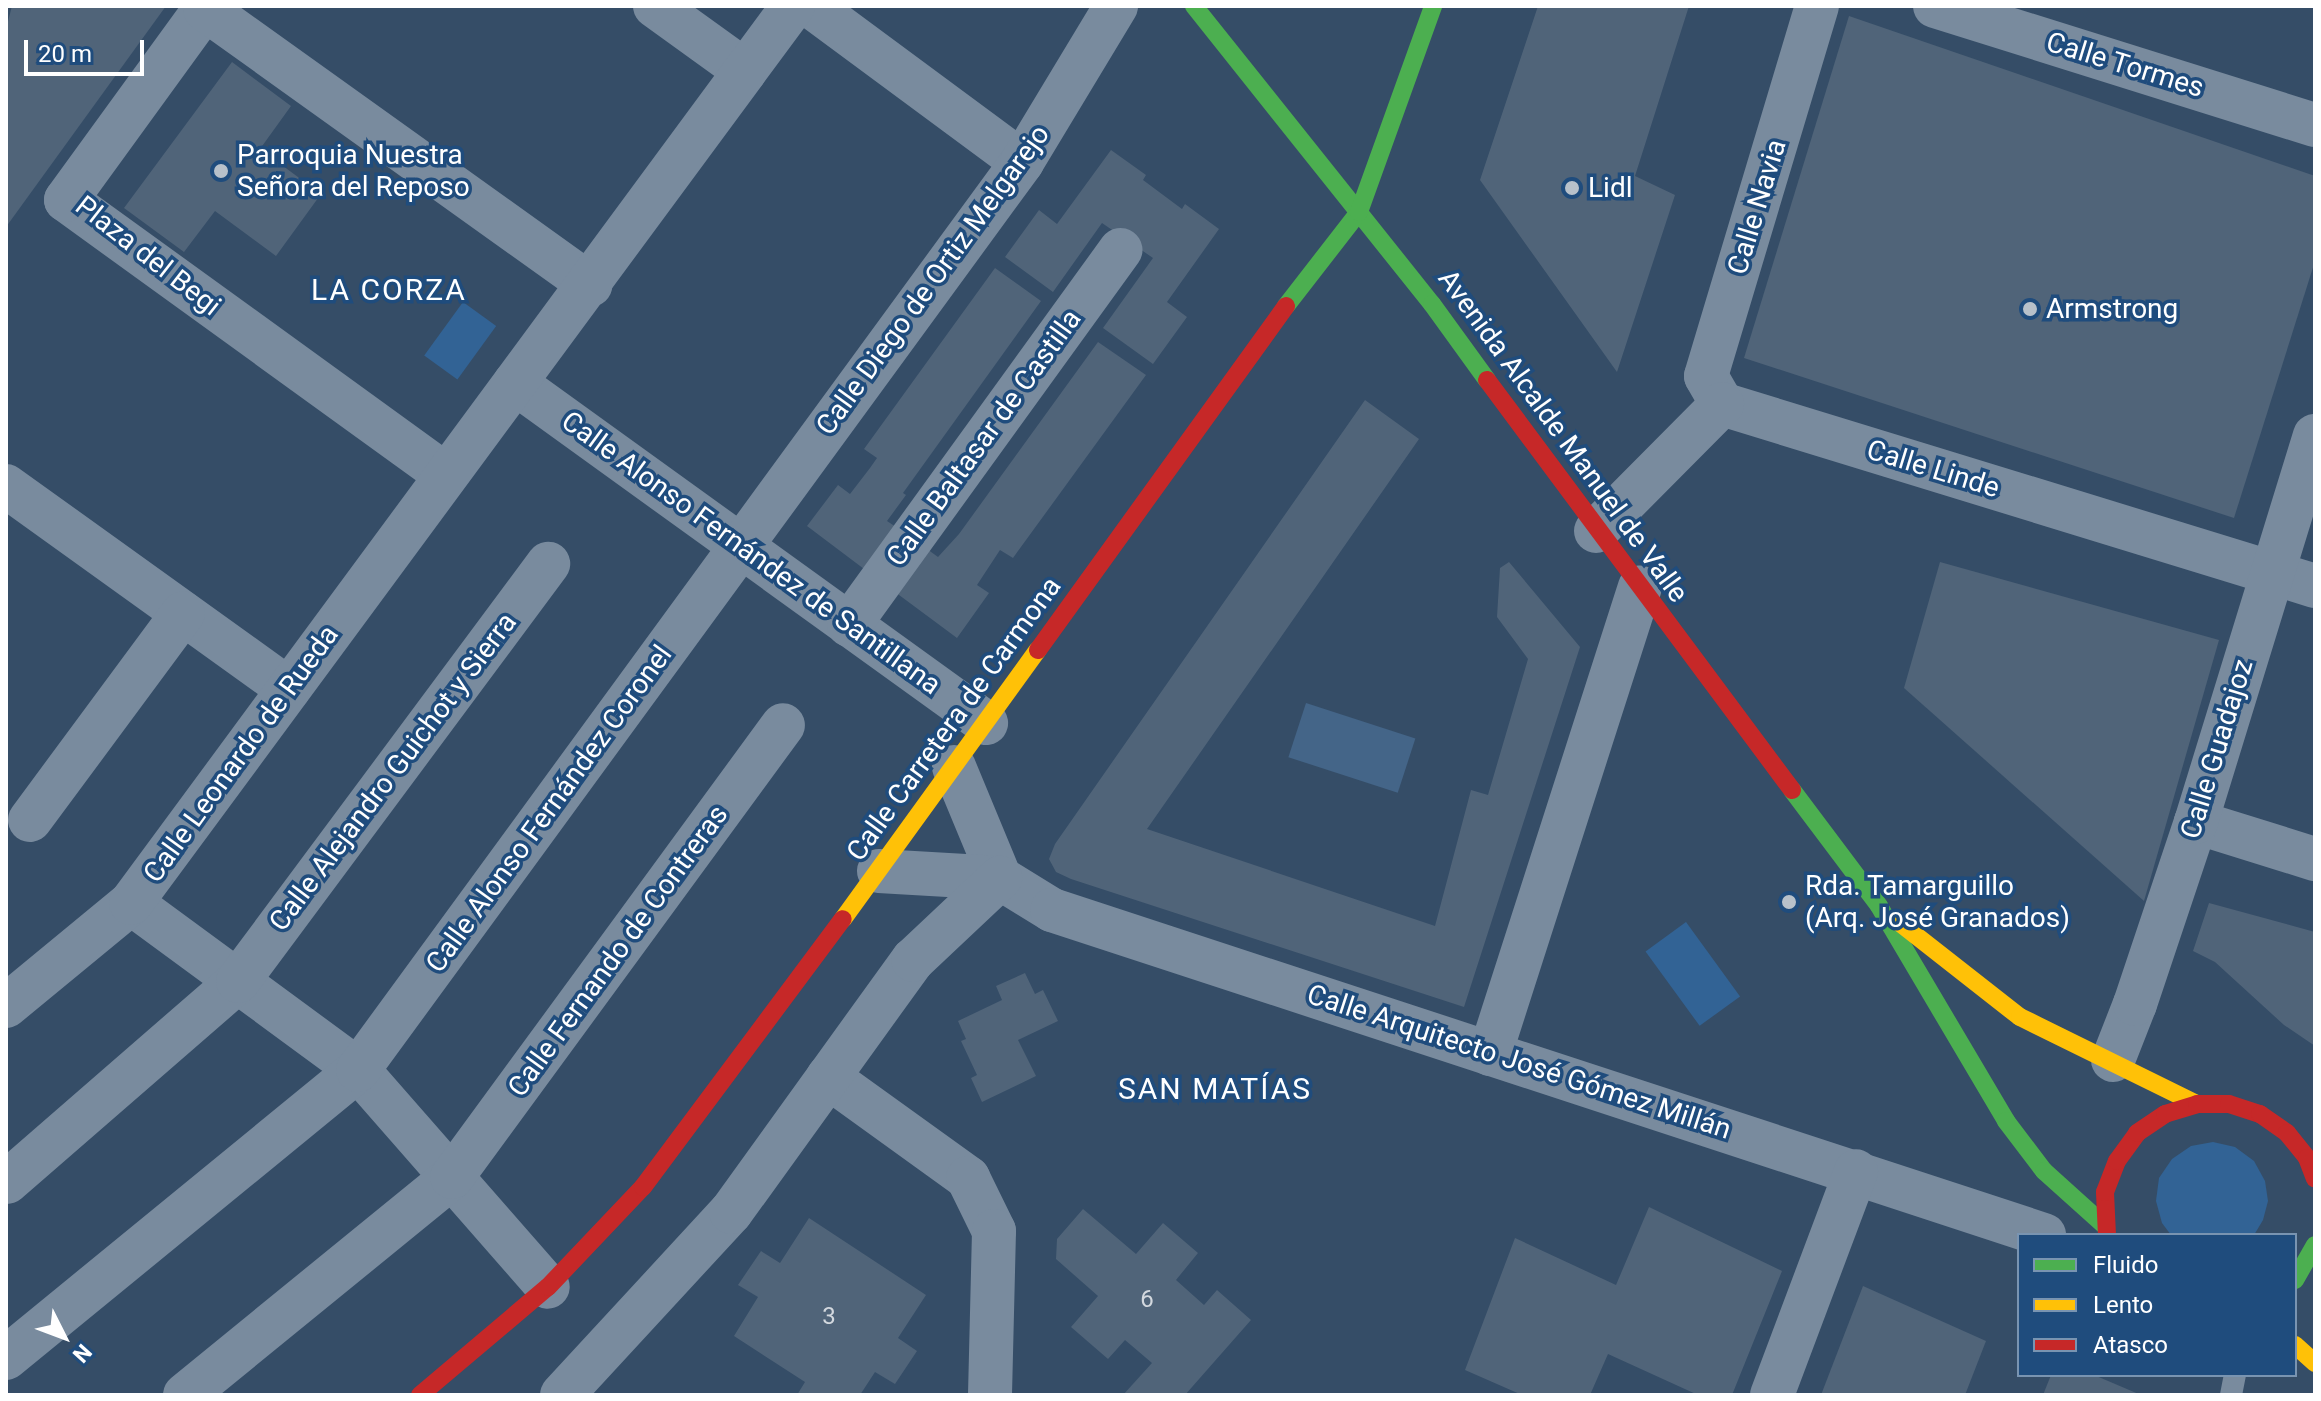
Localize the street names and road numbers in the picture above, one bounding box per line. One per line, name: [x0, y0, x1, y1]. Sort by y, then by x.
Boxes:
street label: Calle Tormes: [2042, 25, 2208, 105]
street label: Calle Diego de Ortiz Melgarejo: [809, 118, 1057, 442]
street label: Calle Navia: [1721, 135, 1793, 279]
street label: Plaza del Begi: [69, 189, 227, 323]
street label: Avenida Alcalde Manuel de Valle: [1431, 263, 1695, 609]
street label: Calle Baltasar de Castilla: [880, 303, 1088, 573]
street label: Calle Alonso Fernández de Santillana: [555, 404, 947, 702]
street label: Calle Linde: [1863, 433, 2003, 505]
street label: Calle Carretera de Carmona: [840, 570, 1068, 868]
street label: Calle Alejandro Guichot y Sierra: [262, 606, 524, 938]
street label: Calle Leonardo de Rueda: [136, 619, 346, 889]
street label: Calle Alonso Fernández Coronel: [419, 639, 679, 979]
street label: Calle Guadajoz: [2174, 655, 2260, 843]
street label: Calle Fernando de Contreras: [501, 799, 735, 1103]
street label: Calle Arquitecto José Gómez Millán: [1303, 977, 1735, 1147]

